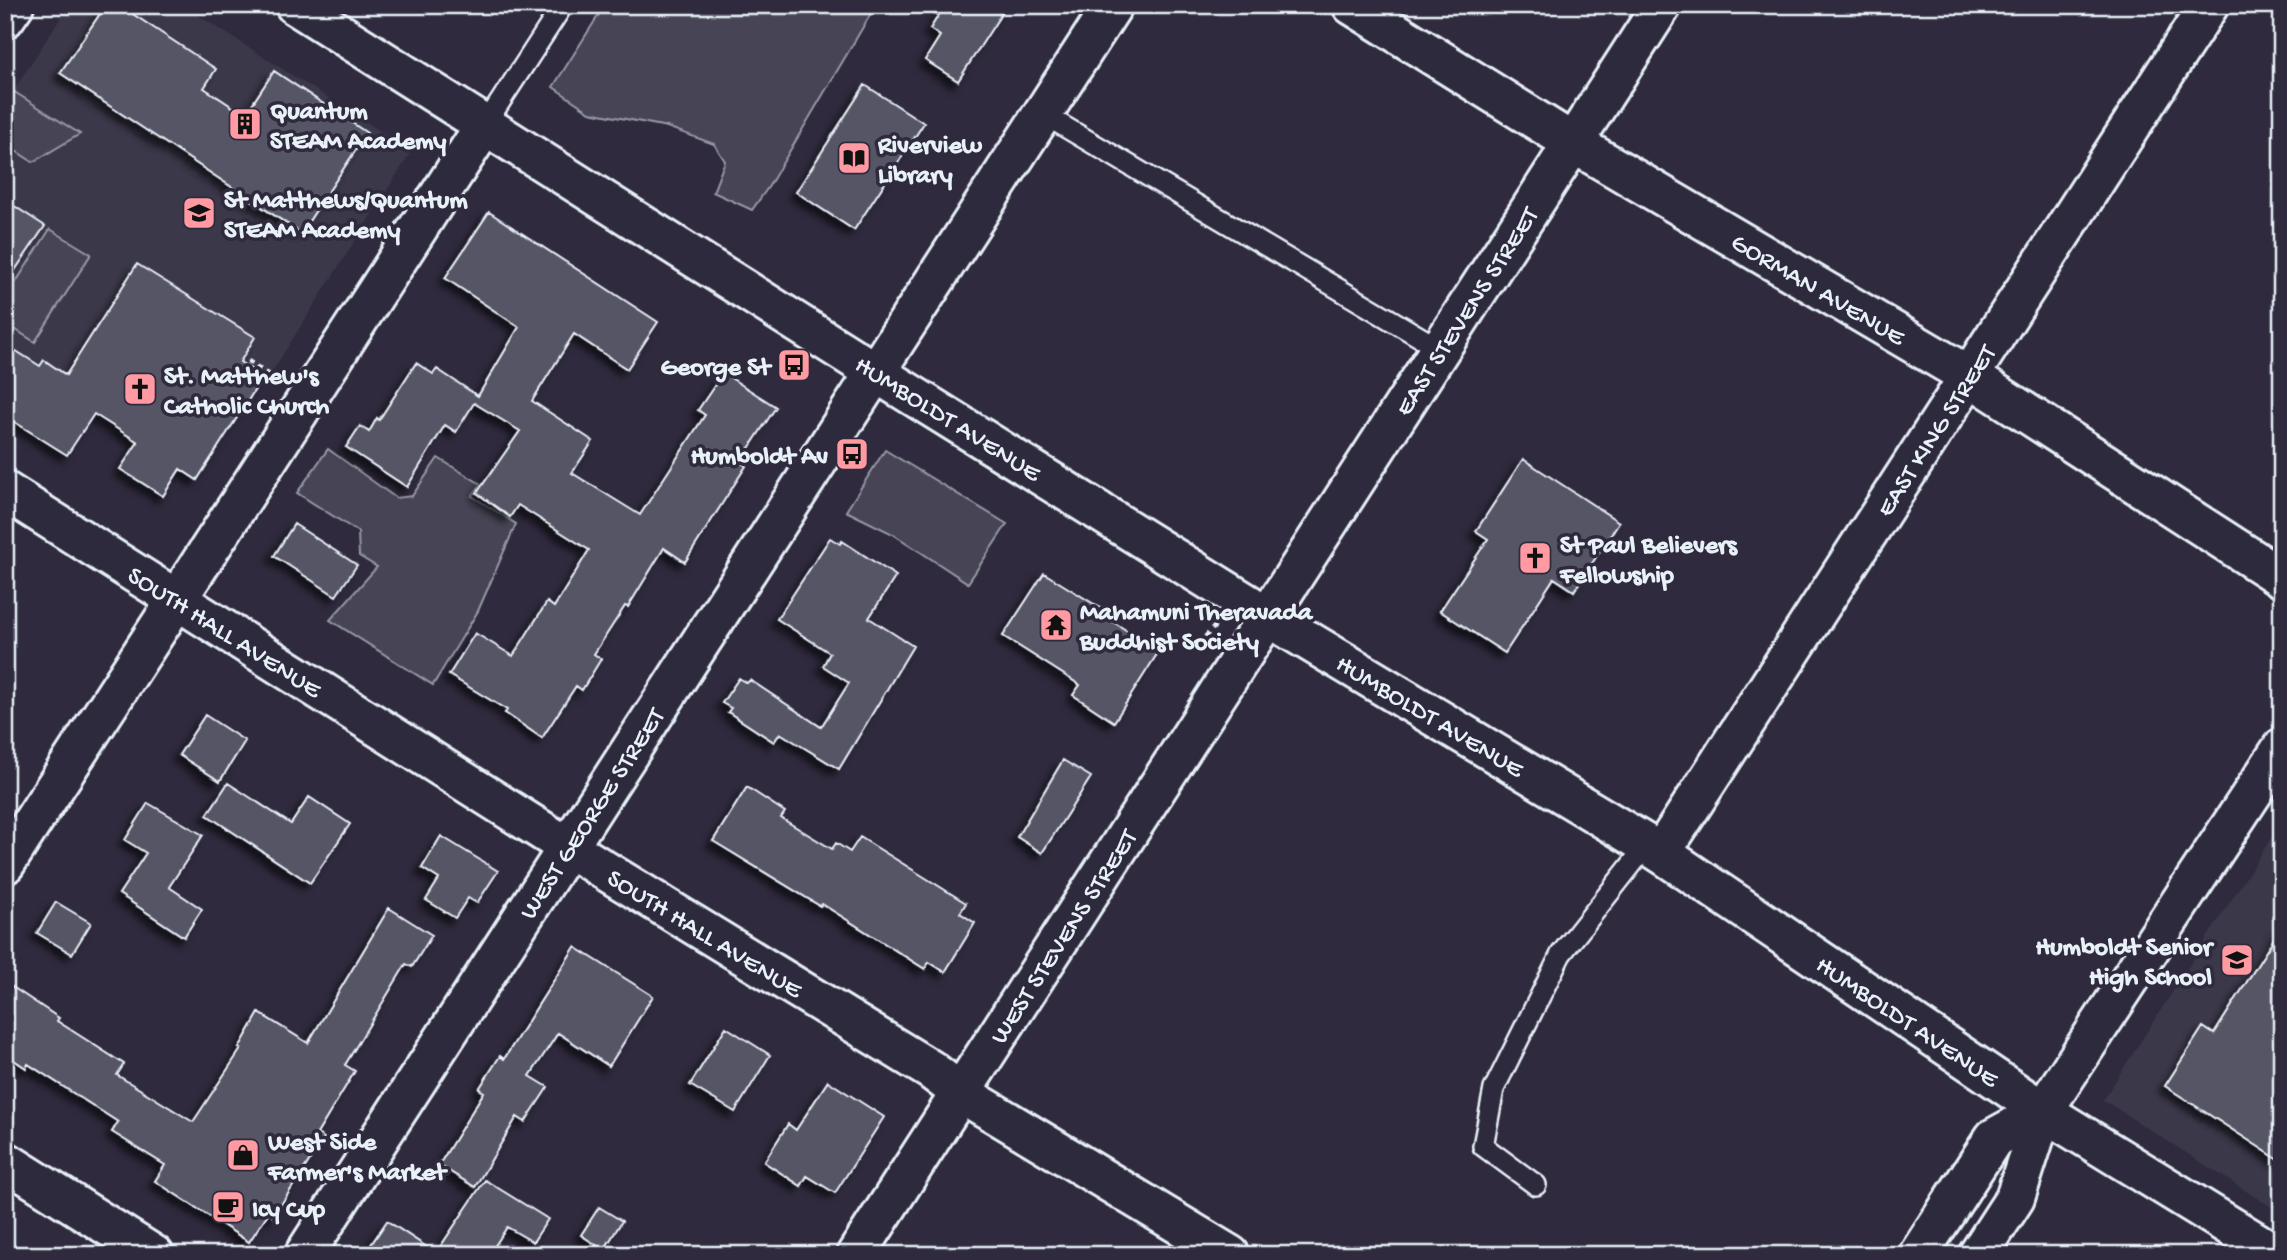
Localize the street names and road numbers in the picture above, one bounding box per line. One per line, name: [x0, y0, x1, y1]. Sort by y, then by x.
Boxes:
street label: EAST STEVENS STREET: [1390, 202, 1548, 423]
street label: GORMAN AVENUE: [1724, 228, 1910, 355]
street label: EAST KING STREET: [1872, 340, 2006, 524]
street label: HUMBOLDT AVENUE: [848, 351, 1046, 491]
street label: SOUTH HALL AVENUE: [120, 562, 327, 708]
street label: HUMBOLDT AVENUE: [1329, 650, 1529, 787]
street label: WEST GEORGE STREET: [514, 703, 674, 926]
street label: WEST STEVENS STREET: [985, 824, 1147, 1051]
street label: SOUTH HALL AVENUE: [600, 864, 807, 1008]
street label: HUMBOLDT AVENUE: [1809, 951, 2004, 1097]

